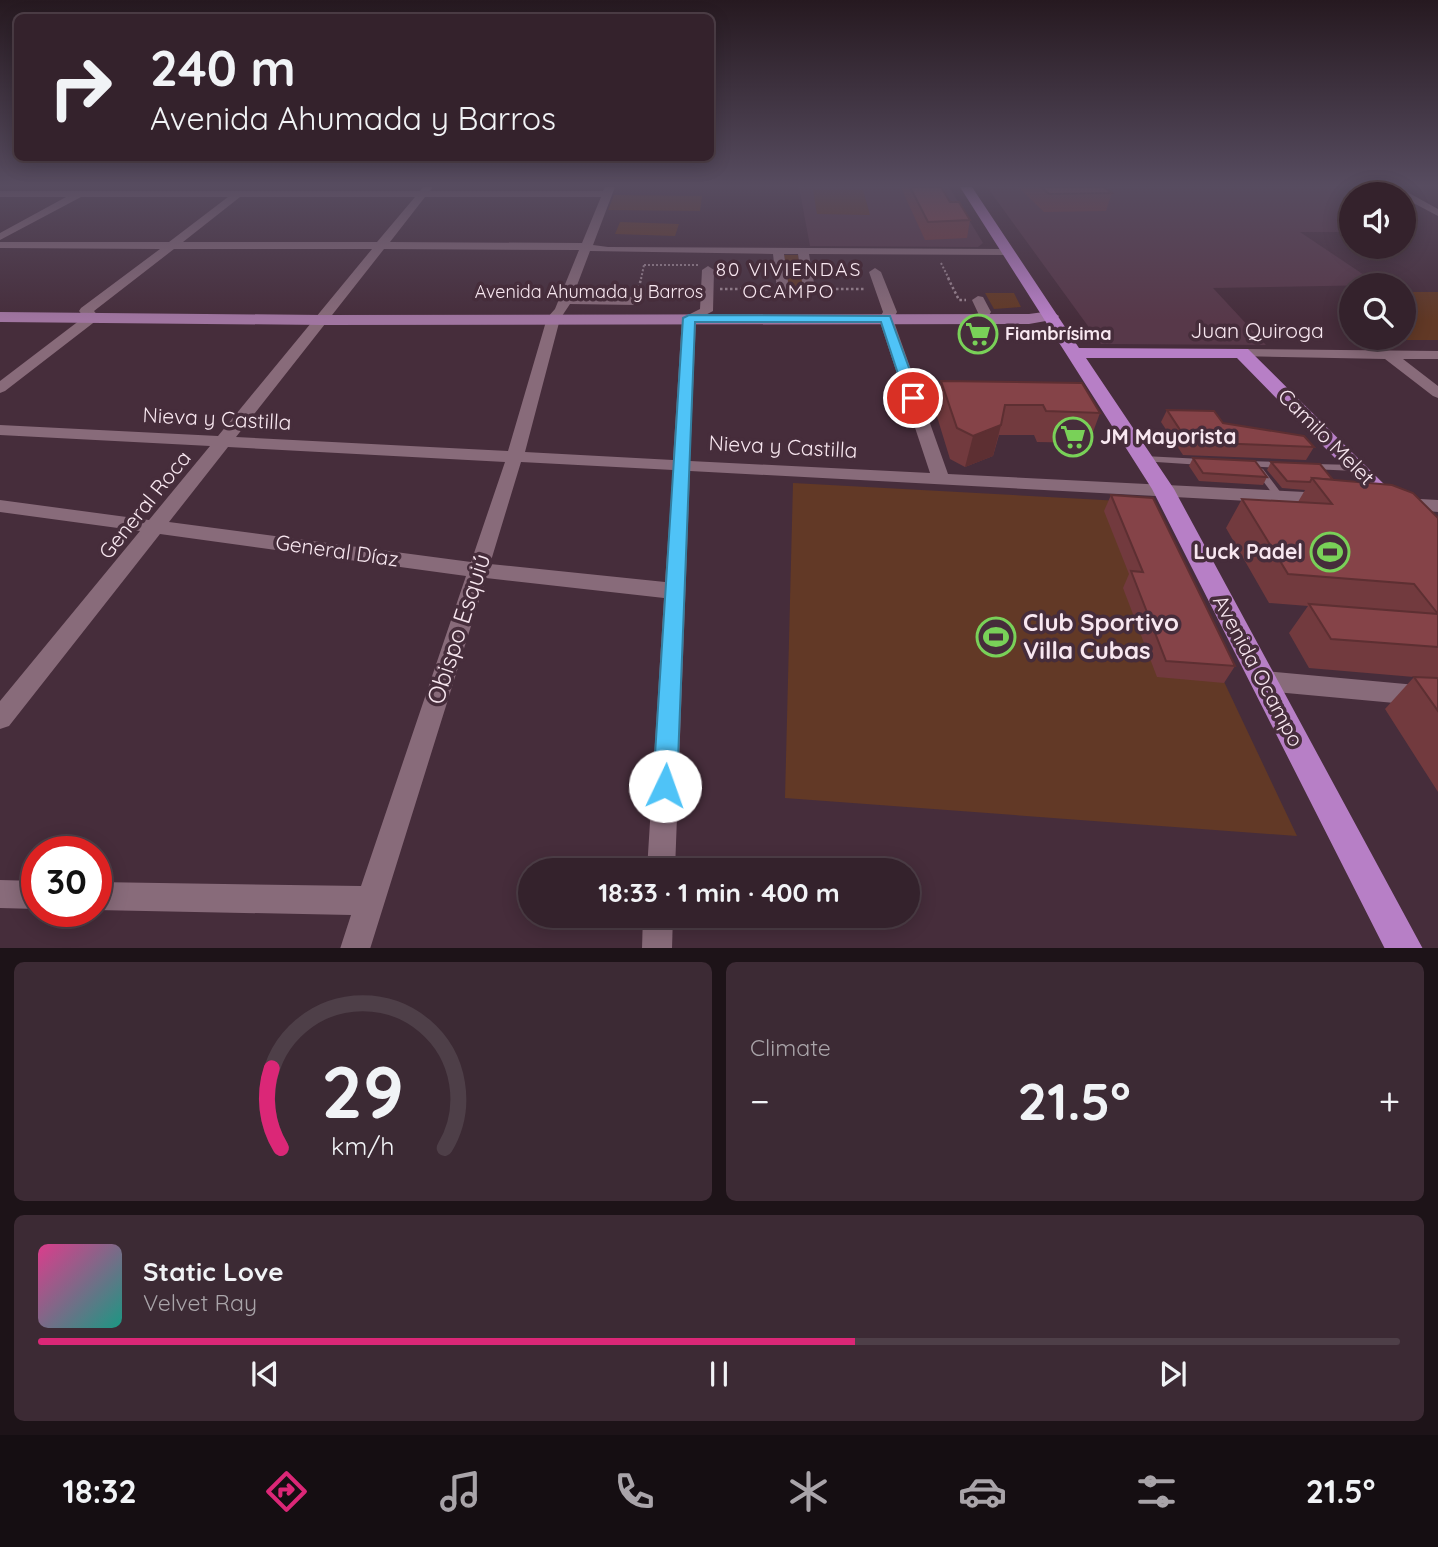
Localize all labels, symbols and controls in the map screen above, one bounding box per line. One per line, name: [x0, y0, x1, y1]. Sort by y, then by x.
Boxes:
text: 240 m: [150, 37, 296, 98]
icon: right: [35, 42, 126, 133]
text: Avenida Ahumada y Barros: [150, 98, 556, 138]
map controls: [1339, 182, 1416, 350]
button: sound: [1339, 182, 1416, 259]
district label: 80 VIVIENDAS OCAMPO: [716, 257, 862, 303]
button: search: [1339, 273, 1416, 350]
street label: Avenida Ahumada y Barros: [475, 280, 703, 303]
supermarket icon: Fiambrísima: [957, 313, 999, 355]
street label: Juan Quiroga: [1190, 317, 1324, 343]
place label: Fiambrísima: [1005, 322, 1111, 345]
pin: [883, 368, 943, 428]
icon: arrive: [894, 379, 932, 417]
street label: Camilo Melet: [1273, 383, 1380, 490]
street label: Nieva y Castilla: [142, 401, 292, 435]
supermarket icon: JM Mayorista: [1052, 416, 1094, 458]
place label: JM Mayorista: [1100, 423, 1236, 449]
street label: Nieva y Castilla: [708, 429, 858, 463]
street label: General Roca: [93, 445, 196, 564]
street label: General Díaz: [274, 529, 400, 572]
sports icon: Luck Padel: [1309, 531, 1351, 573]
place label: Luck Padel: [1193, 538, 1303, 564]
street label: Obispo Esquiú: [420, 549, 497, 708]
street label: Avenida Ocampo: [1208, 590, 1310, 751]
place label: Club Sportivo Villa Cubas: [1023, 607, 1179, 665]
sports icon: Club Sportivo Villa Cubas: [975, 616, 1017, 658]
position arrow: [628, 749, 702, 823]
speed limit sign: 30: [21, 836, 112, 927]
text: 18:33 · 1 min · 400 m: [598, 876, 840, 909]
text: Climate: [750, 1033, 831, 1062]
text: 29: [322, 1045, 404, 1136]
text: 21.5°: [1018, 1068, 1131, 1133]
text: −: [750, 1077, 770, 1125]
text: +: [1379, 1077, 1400, 1125]
text: km/h: [331, 1129, 395, 1160]
text: Static Love: [143, 1255, 284, 1288]
text: Velvet Ray: [143, 1288, 257, 1317]
icon: previous: [246, 1355, 284, 1393]
icon: pause: [700, 1355, 738, 1393]
icon: next: [1154, 1355, 1192, 1393]
icon: directions: [262, 1467, 311, 1516]
icon: music: [436, 1467, 485, 1516]
icon: phone: [610, 1467, 659, 1516]
icon: climate: [784, 1467, 833, 1516]
icon: car: [958, 1467, 1007, 1516]
icon: filters: [1132, 1467, 1181, 1516]
text: 18:32: [63, 1471, 137, 1511]
text: 21.5°: [1306, 1471, 1375, 1511]

